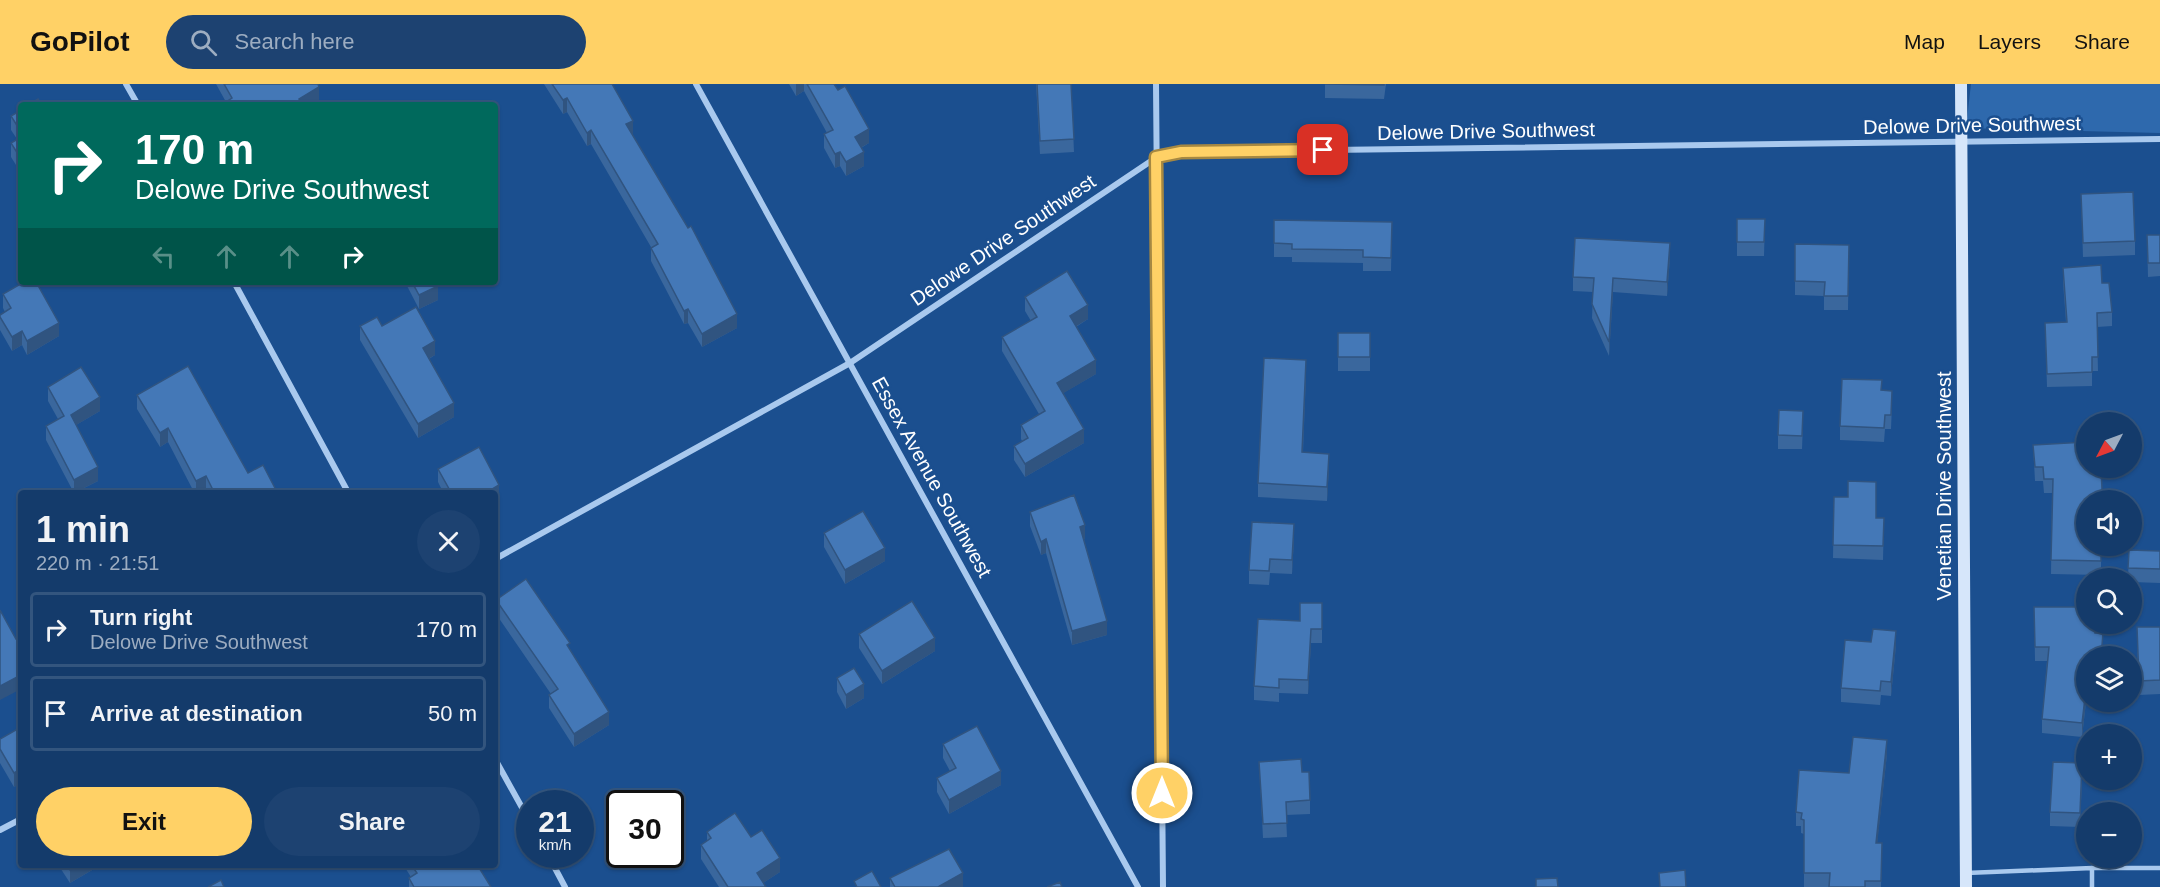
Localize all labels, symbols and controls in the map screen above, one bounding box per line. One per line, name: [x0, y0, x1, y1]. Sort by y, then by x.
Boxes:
search box: [166, 15, 586, 69]
text: GoPilot: [30, 26, 130, 57]
icon: search: [187, 26, 220, 59]
text: Search here: [235, 29, 354, 54]
text: Map: [1904, 30, 1945, 53]
text: Layers: [1978, 30, 2041, 53]
text: Share: [2074, 30, 2130, 53]
street label: Delowe Drive Southwest: [1863, 112, 2082, 138]
street label: Delowe Drive Southwest: [1377, 118, 1596, 144]
pin: [1297, 124, 1348, 175]
icon: right: [36, 126, 114, 204]
text: 170 m: [135, 126, 254, 173]
icon: arrive: [1306, 133, 1339, 166]
street label: Delowe Drive Southwest: [907, 170, 1100, 310]
text: Delowe Drive Southwest: [135, 175, 429, 205]
icon: left: [147, 240, 180, 273]
icon: ahead: [210, 240, 243, 273]
icon: ahead: [273, 240, 306, 273]
icon: right: [336, 240, 369, 273]
street label: Venetian Drive Southwest: [1933, 371, 1955, 601]
street label: Essex Avenue Southwest: [868, 373, 996, 581]
north arrow: [2076, 412, 2142, 478]
map controls: [2076, 412, 2142, 868]
button: sound: [2076, 490, 2142, 556]
text: 1 min: [36, 509, 130, 550]
button: close: [417, 510, 480, 573]
text: 220 m · 21:51: [36, 552, 159, 574]
button: search: [2076, 568, 2142, 634]
text: Turn right: [90, 605, 192, 630]
icon: right: [39, 613, 72, 646]
text: 170 m: [416, 617, 477, 642]
text: Delowe Drive Southwest: [90, 631, 308, 653]
button: layers: [2076, 646, 2142, 712]
icon: arrive: [39, 697, 72, 730]
text: Arrive at destination: [90, 701, 303, 726]
text: 50 m: [428, 701, 477, 726]
button: +: [2076, 724, 2142, 790]
position arrow: [1130, 761, 1194, 825]
button: Exit: [36, 787, 252, 856]
button: Share: [264, 787, 480, 856]
speed limit sign: 30: [606, 790, 684, 868]
button: −: [2076, 802, 2142, 868]
text: 21: [538, 805, 572, 838]
text: km/h: [539, 836, 571, 853]

